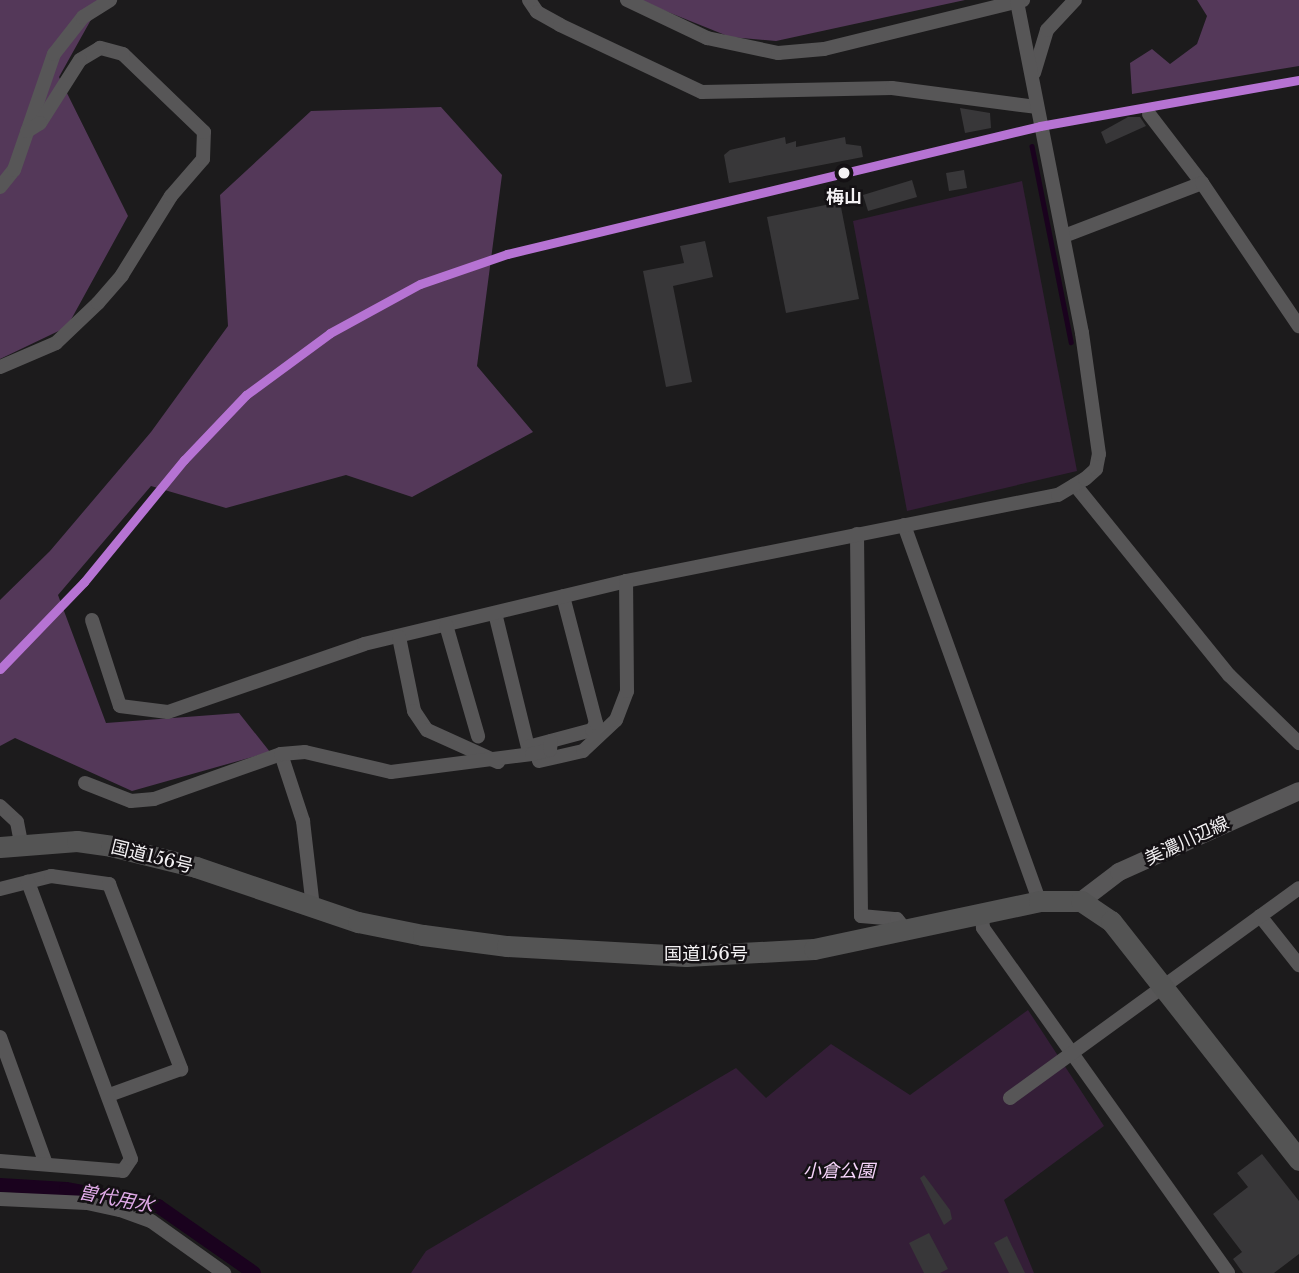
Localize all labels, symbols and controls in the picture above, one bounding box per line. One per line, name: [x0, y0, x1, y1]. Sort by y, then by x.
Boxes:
marker: 梅山: [833, 162, 855, 184]
place label: 梅山: [826, 186, 862, 208]
street label: 美濃川辺線: [1142, 812, 1232, 870]
street label: 国道156号: [109, 836, 195, 878]
street label: 国道156号: [664, 943, 748, 965]
park label: 小倉公園: [803, 1160, 875, 1182]
water label: 曽代用水: [77, 1181, 155, 1217]

